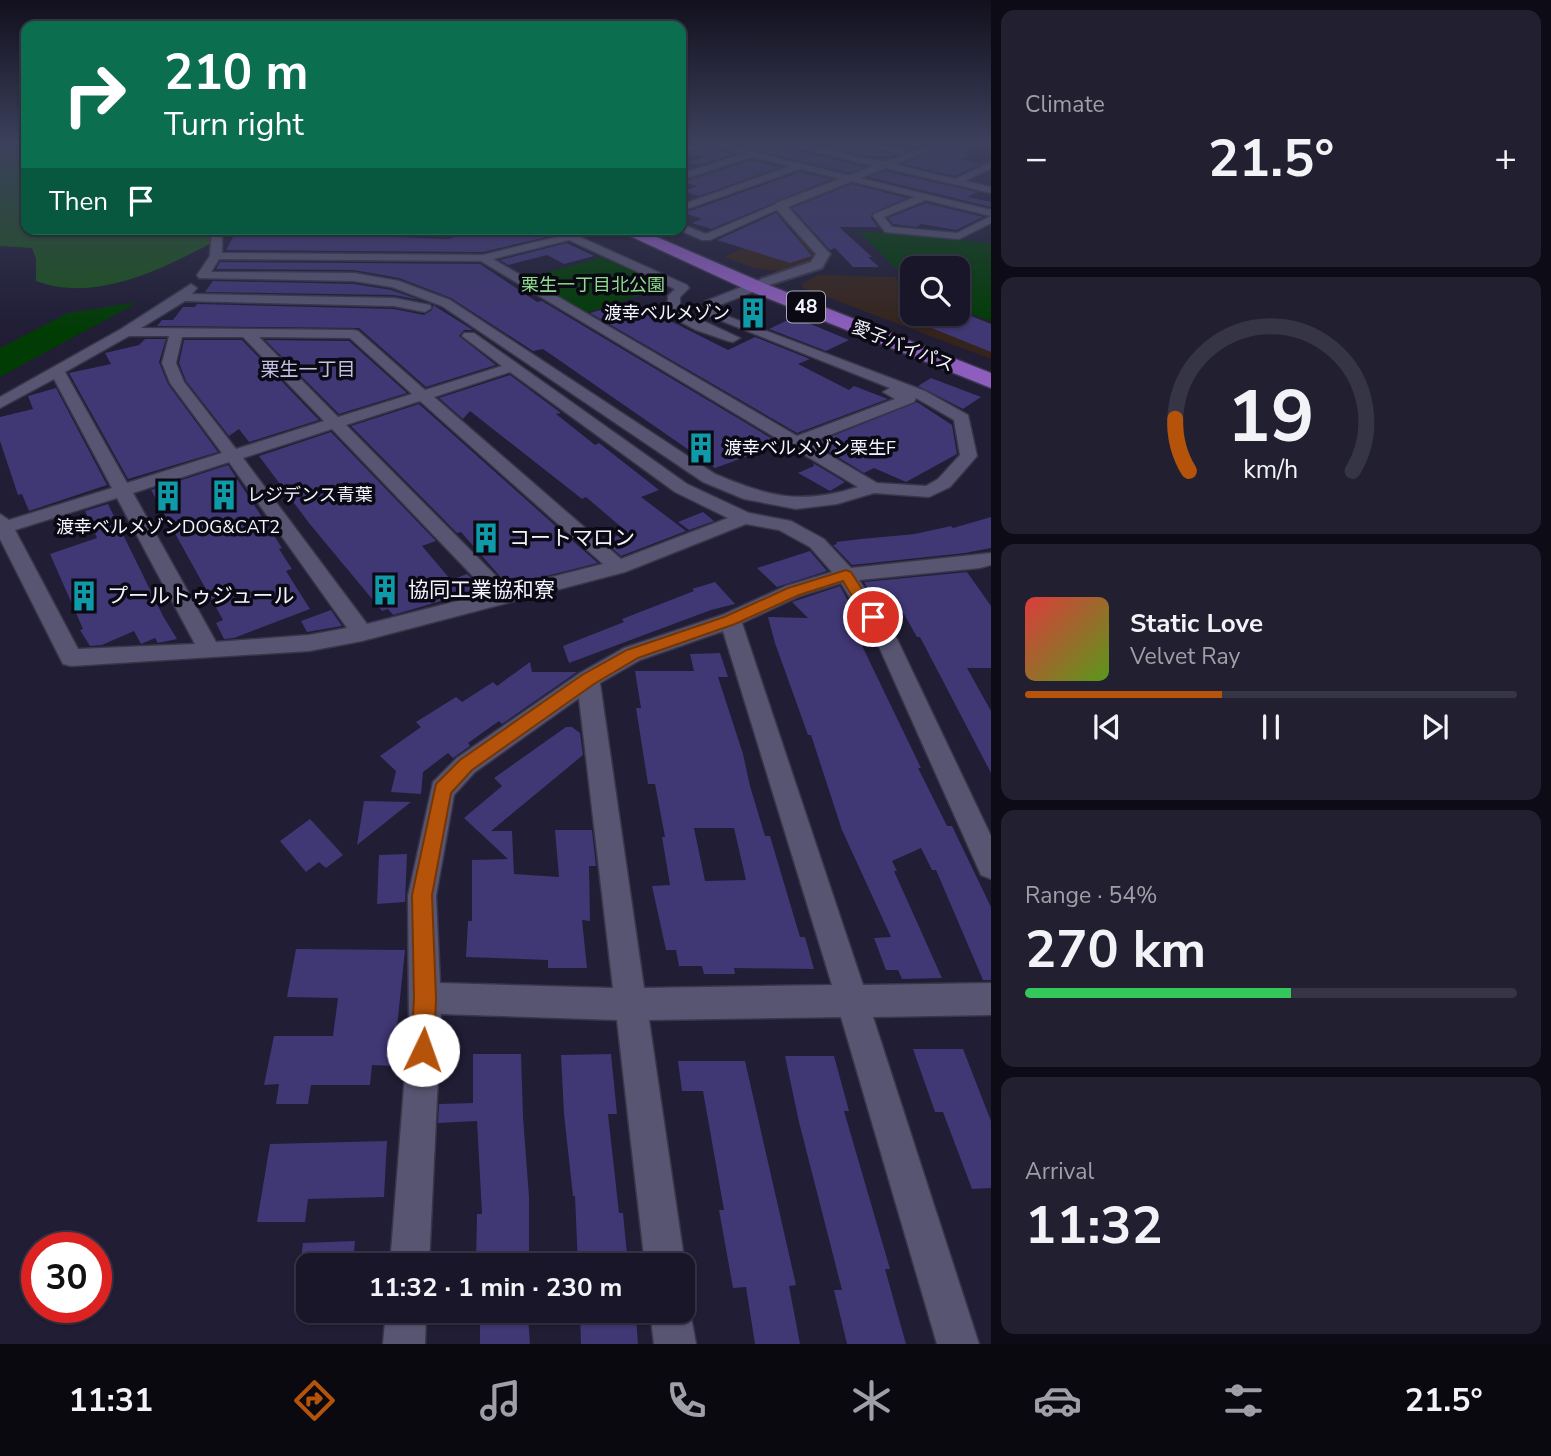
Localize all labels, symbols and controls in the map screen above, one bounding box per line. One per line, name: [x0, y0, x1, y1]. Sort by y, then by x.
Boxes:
text: 210 m: [164, 39, 308, 106]
icon: right: [49, 49, 140, 140]
text: Climate: [1025, 89, 1105, 120]
text: Turn right: [164, 103, 304, 146]
text: 21.5°: [1208, 123, 1334, 194]
text: −: [1025, 133, 1048, 184]
text: +: [1494, 133, 1517, 184]
icon: arrive: [122, 182, 160, 220]
text: Then: [49, 184, 108, 219]
map controls: [900, 256, 970, 326]
button: search: [900, 256, 970, 326]
park label: 栗生一丁目北公園: [521, 273, 665, 297]
road number: 48: [787, 292, 825, 322]
building icon: 渡幸ベルメゾン: [736, 296, 770, 330]
place label: 渡幸ベルメゾン: [604, 301, 730, 325]
street label: 愛子バイパス: [849, 315, 957, 377]
district label: 栗生一丁目: [260, 357, 356, 383]
text: 19: [1227, 368, 1315, 468]
building icon: 渡幸ベルメゾン栗生F: [684, 431, 718, 465]
place label: 渡幸ベルメゾン栗生F: [724, 436, 896, 460]
text: km/h: [1243, 453, 1299, 487]
building icon: レジデンス青葉: [207, 478, 241, 512]
building icon: 渡幸ベルメゾンDOG&CAT2: [151, 479, 185, 513]
place label: レジデンス青葉: [247, 483, 373, 507]
place label: 渡幸ベルメゾンDOG&CAT2: [56, 515, 280, 539]
building icon: コートマロン: [469, 521, 503, 555]
place label: コートマロン: [509, 524, 635, 552]
building icon: 協同工業協和寮: [368, 573, 402, 607]
place label: 協同工業協和寮: [408, 576, 555, 604]
building icon: プールトゥジュール: [67, 579, 101, 613]
place label: プールトゥジュール: [107, 582, 295, 610]
pin: [843, 587, 903, 647]
icon: arrive: [854, 598, 892, 636]
text: Static Love: [1130, 606, 1263, 641]
text: Velvet Ray: [1130, 641, 1240, 672]
icon: previous: [1088, 708, 1126, 746]
icon: pause: [1252, 708, 1290, 746]
icon: next: [1416, 708, 1454, 746]
text: Range · 54%: [1025, 880, 1157, 911]
text: 270 km: [1025, 914, 1206, 985]
position arrow: [386, 1013, 460, 1087]
text: Arrival: [1025, 1156, 1094, 1187]
text: 11:32: [1025, 1190, 1163, 1261]
speed limit sign: 30: [21, 1232, 112, 1323]
text: 11:32 · 1 min · 230 m: [369, 1270, 622, 1305]
icon: directions: [290, 1376, 339, 1425]
icon: music: [476, 1376, 525, 1425]
icon: phone: [662, 1376, 711, 1425]
icon: climate: [847, 1376, 896, 1425]
icon: car: [1033, 1376, 1082, 1425]
icon: filters: [1219, 1376, 1268, 1425]
text: 11:31: [68, 1379, 153, 1422]
text: 21.5°: [1405, 1379, 1483, 1422]

